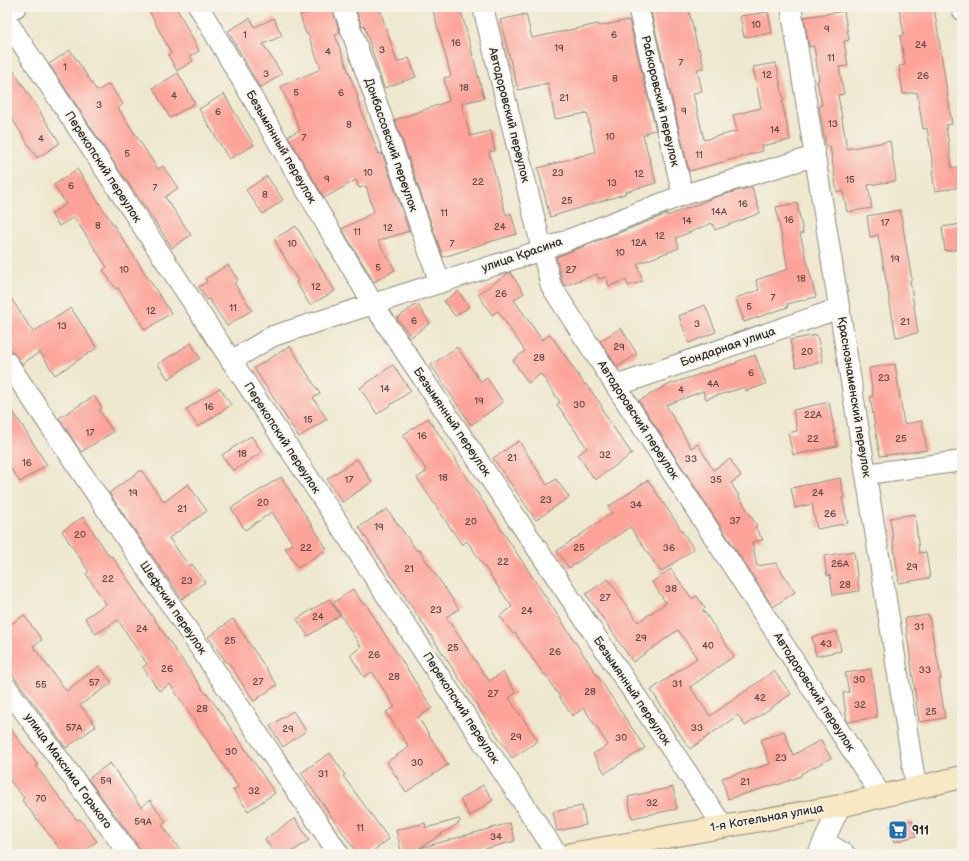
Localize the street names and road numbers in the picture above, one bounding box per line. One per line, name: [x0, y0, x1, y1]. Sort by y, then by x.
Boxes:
street label: Рабкоровский переулок: [638, 34, 683, 169]
street label: Автодоровский переулок: [485, 45, 533, 185]
street label: Донбассовский переулок: [361, 76, 421, 215]
street label: Безымянный переулок: [242, 88, 320, 207]
street label: Перекопский переулок: [61, 109, 145, 226]
street label: улица Красина: [480, 234, 564, 276]
street label: Краснознаменский переулок: [834, 316, 874, 479]
street label: Бондарная улица: [679, 324, 777, 370]
street label: Автодоровский переулок: [593, 357, 682, 483]
street label: Безымянный переулок: [410, 365, 494, 480]
street label: Перекопский переулок: [240, 380, 324, 497]
street label: Шефский переулок: [136, 558, 210, 658]
street label: Автодоровский переулок: [769, 629, 858, 755]
street label: Безымянный переулок: [590, 634, 674, 749]
street label: Перекопский переулок: [419, 650, 503, 767]
street label: улица Максима Горького: [21, 710, 115, 832]
street label: 1-я Котельная улица: [709, 801, 825, 835]

